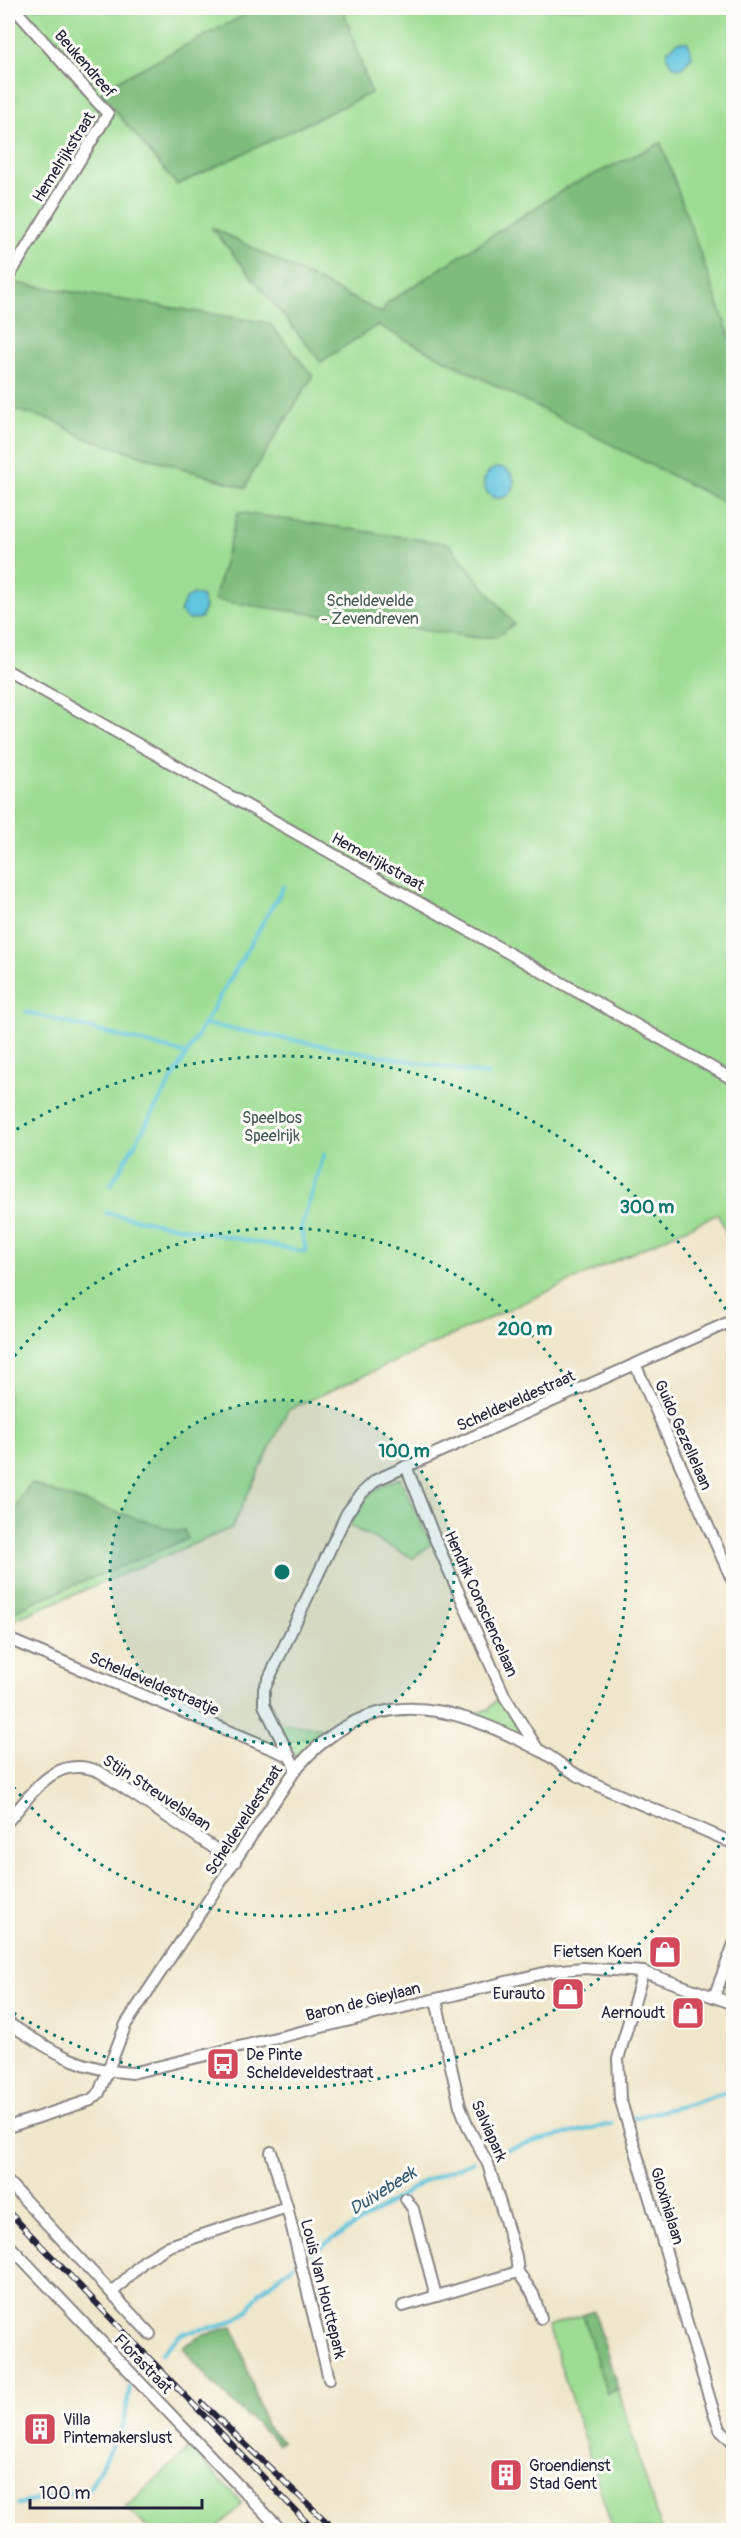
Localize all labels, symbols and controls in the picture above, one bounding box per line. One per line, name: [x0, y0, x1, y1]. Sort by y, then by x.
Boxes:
street label: Beukendreef: [50, 26, 120, 103]
street label: Hemelrijkstraat: [28, 108, 100, 206]
park label: Scheldevelde - Zevendreven: [321, 591, 419, 629]
street label: Hemelrijkstraat: [328, 828, 428, 896]
park label: Speelbos Speelrijk: [242, 1108, 302, 1146]
text: 300 m: [620, 1196, 674, 1219]
text: 200 m: [498, 1318, 552, 1341]
street label: Scheldeveldestraat: [454, 1366, 579, 1436]
street label: Guido Gezellelaan: [650, 1377, 716, 1493]
text: 100 m: [378, 1440, 430, 1463]
street label: Hendrik Consciencelaan: [440, 1528, 522, 1680]
centre of rings: [272, 1562, 292, 1582]
street label: Scheldeveldestraatje: [86, 1648, 222, 1720]
street label: Stijn Streuvelslaan: [99, 1750, 215, 1836]
street label: Scheldeveldestraat: [201, 1761, 287, 1879]
shop icon: Fietsen Koen: [647, 1934, 683, 1970]
place label: Fietsen Koen: [553, 1942, 642, 1962]
shop icon: Eurauto: [550, 1976, 586, 2012]
street label: Baron de Gieylaan: [304, 1978, 422, 2026]
place label: Eurauto: [493, 1984, 545, 2004]
shop icon: Aernoudt: [670, 1995, 706, 2031]
place label: Aernoudt: [601, 2003, 666, 2023]
place label: De Pinte Scheldeveldestraat: [246, 2045, 374, 2083]
bus stop icon: De Pinte Scheldeveldestraat: [205, 2046, 241, 2082]
street label: Salviapark: [467, 2097, 512, 2165]
water label: Duivebeek: [345, 2161, 422, 2221]
street label: Gloxinialaan: [646, 2165, 688, 2247]
street label: Louis Van Houttepark: [296, 2217, 350, 2361]
street label: Florastraat: [110, 2330, 177, 2398]
place label: Villa Pintemakerslust: [63, 2410, 173, 2448]
building icon: Villa Pintemakerslust: [22, 2411, 58, 2447]
place label: Groendienst Stad Gent: [529, 2456, 611, 2494]
building icon: Groendienst Stad Gent: [488, 2457, 524, 2493]
scale bar: [30, 2472, 202, 2510]
text: 100 m: [39, 2482, 91, 2505]

